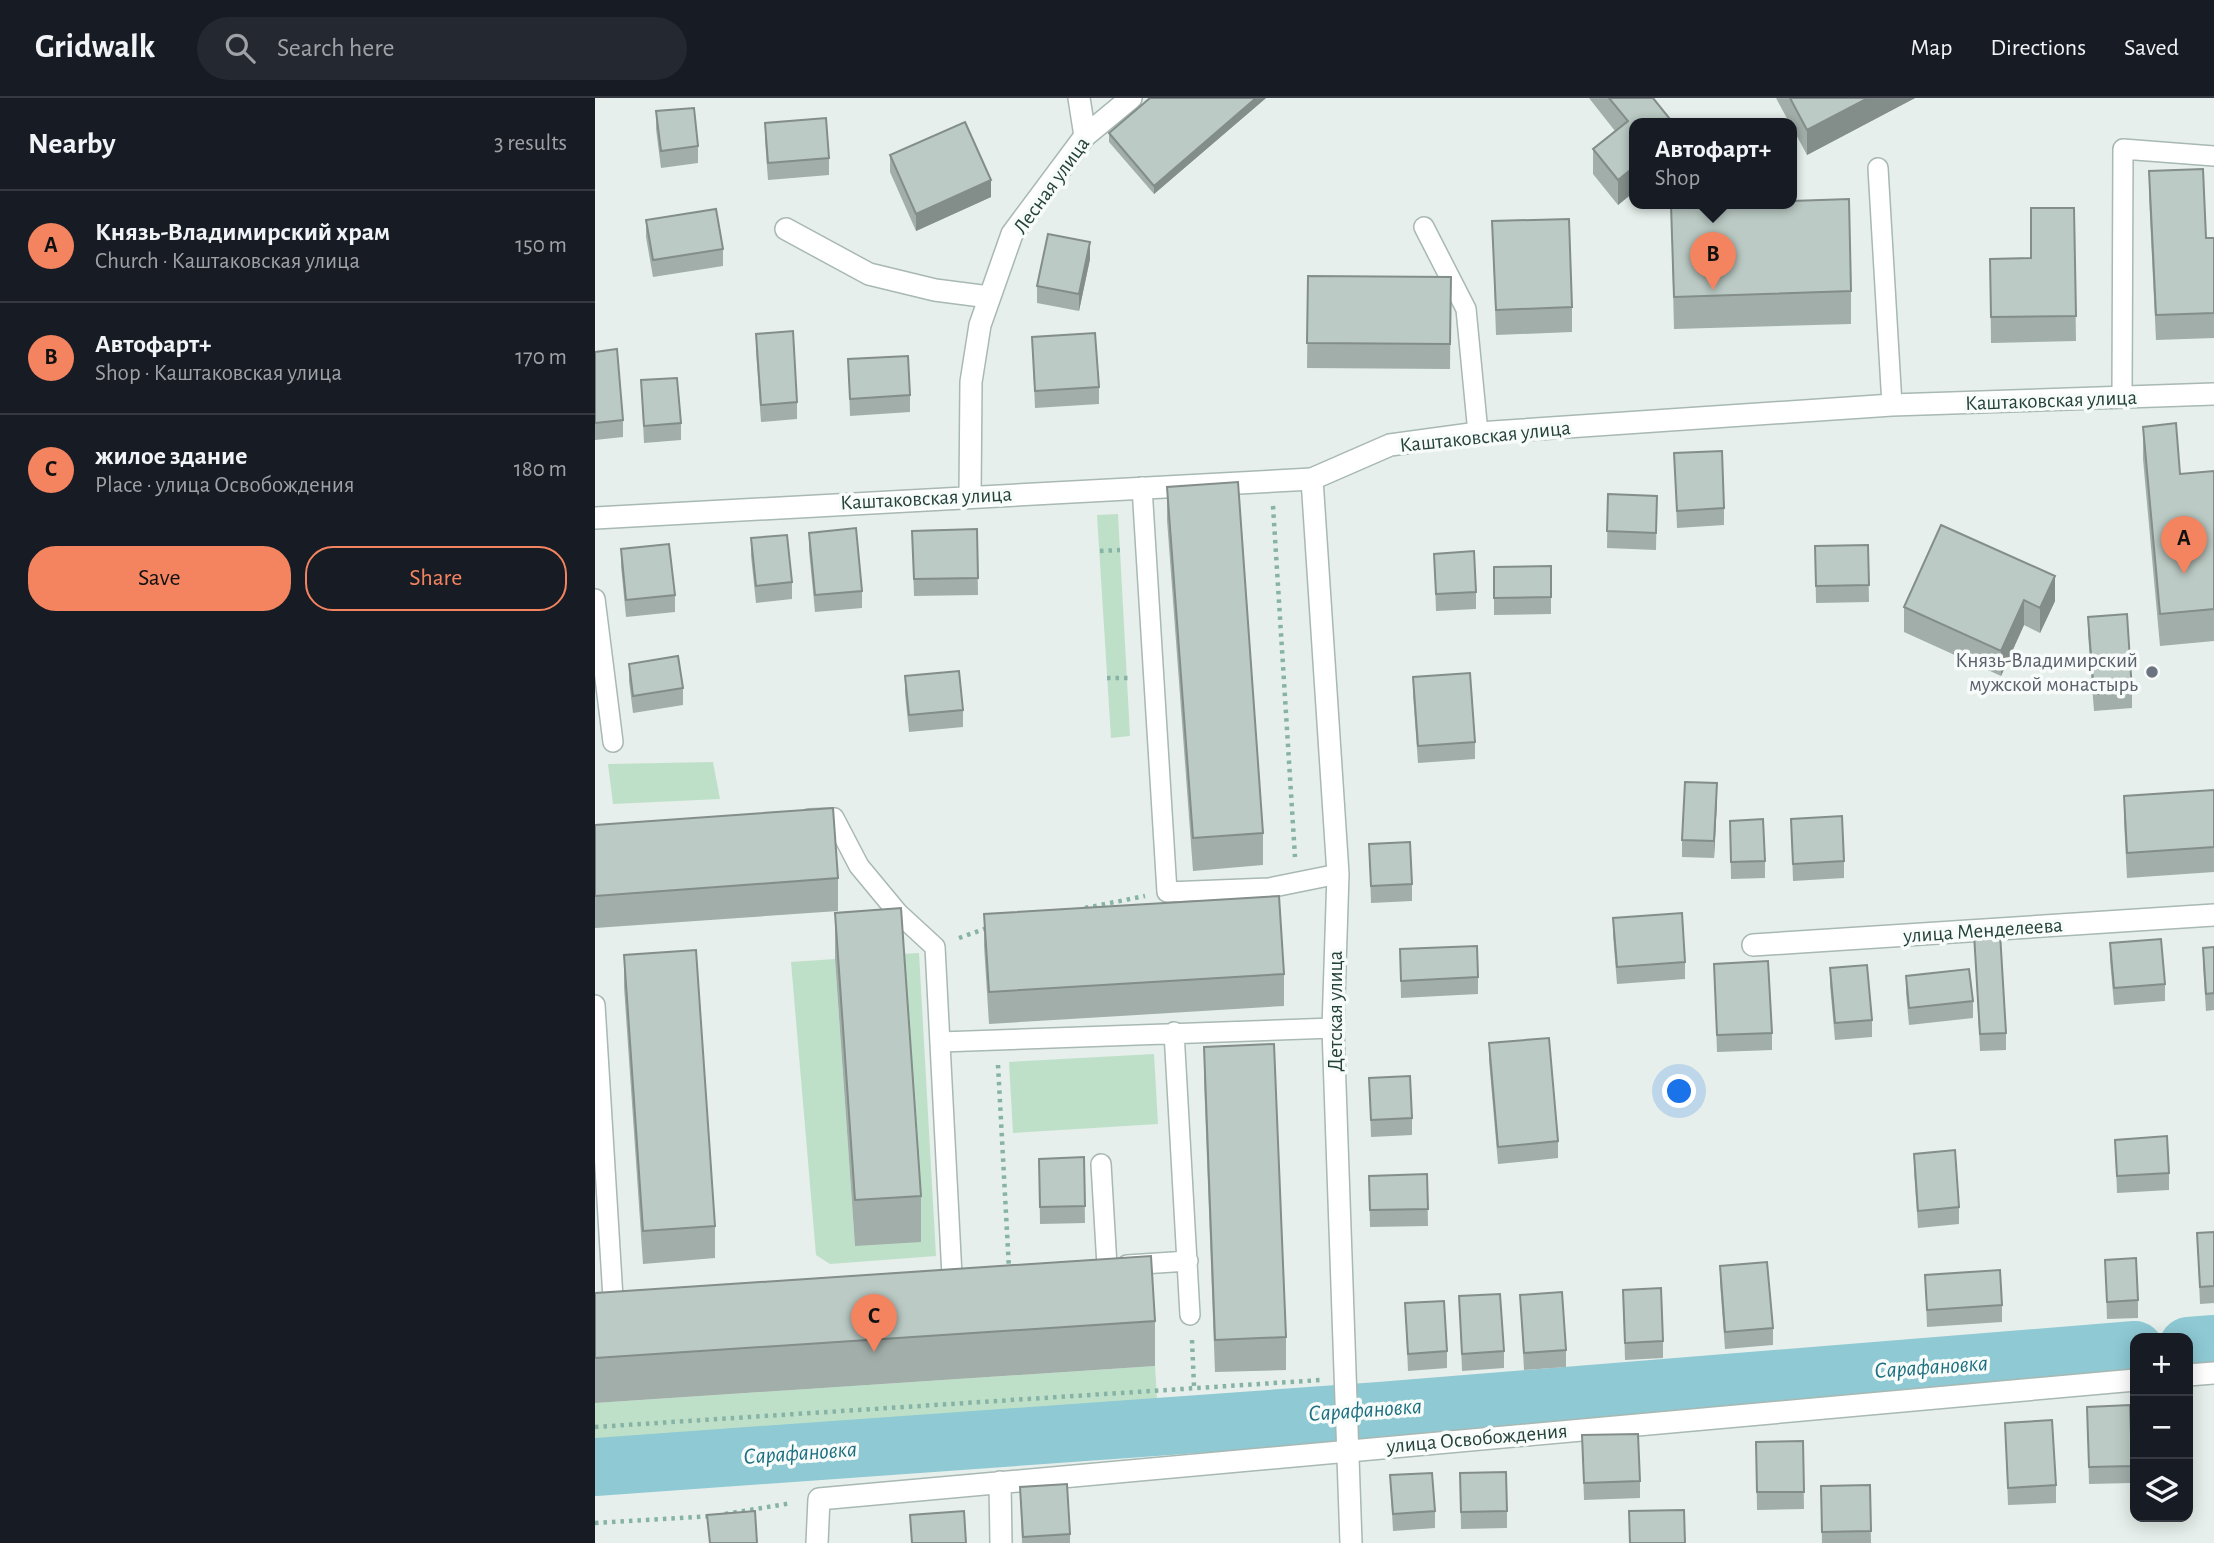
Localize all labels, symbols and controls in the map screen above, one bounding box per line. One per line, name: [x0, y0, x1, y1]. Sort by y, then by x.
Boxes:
search box: [197, 17, 687, 80]
icon: search: [221, 29, 259, 67]
text: Gridwalk: [35, 31, 155, 64]
text: Search here: [277, 35, 395, 61]
text: Map: [1910, 36, 1952, 60]
text: Directions: [1990, 36, 2086, 60]
text: Saved: [2124, 36, 2179, 60]
popup: [1629, 118, 1797, 209]
text: Nearby: [28, 129, 116, 159]
text: 3 results: [494, 132, 567, 155]
street label: Лесная улица: [1009, 133, 1094, 238]
text: Автофарт+: [1655, 136, 1771, 162]
text: Shop: [1655, 167, 1700, 190]
text: Князь-Владимирский храм: [95, 219, 390, 245]
pin: B: [1690, 232, 1736, 290]
text: A: [44, 234, 58, 257]
text: 150 m: [515, 234, 567, 257]
text: Church · Каштаковская улица: [95, 250, 360, 273]
text: Автофарт+: [95, 331, 212, 357]
text: B: [44, 346, 58, 369]
text: 170 m: [515, 346, 567, 369]
text: Shop · Каштаковская улица: [95, 362, 342, 385]
street label: Каштаковская улица: [1965, 387, 2138, 414]
street label: Каштаковская улица: [1398, 417, 1572, 456]
text: жилое здание: [95, 443, 247, 469]
text: C: [45, 458, 57, 481]
text: 180 m: [514, 458, 567, 481]
text: Place · улица Освобождения: [95, 474, 355, 497]
street label: Каштаковская улица: [840, 483, 1013, 513]
pin: A: [2161, 516, 2207, 574]
button: Save: [28, 546, 291, 611]
button: Share: [305, 546, 567, 611]
place label: Князь-Владимирский мужской монастырь: [1955, 650, 2138, 695]
marker: Князь-Владимирский мужской монастырь: [2144, 664, 2160, 680]
street label: улица Менделеева: [1902, 914, 2064, 947]
street label: Детская улица: [1325, 950, 1346, 1071]
your location: [1662, 1074, 1696, 1108]
pin: C: [851, 1294, 897, 1352]
map controls: [2130, 1333, 2193, 1522]
button: +: [2130, 1333, 2193, 1396]
water label: Сарафановка: [1874, 1352, 1989, 1383]
water label: Сарафановка: [1308, 1395, 1423, 1426]
button: −: [2130, 1396, 2193, 1459]
street label: улица Освобождения: [1385, 1420, 1568, 1457]
water label: Сарафановка: [743, 1438, 858, 1469]
button: layers: [2130, 1459, 2193, 1522]

